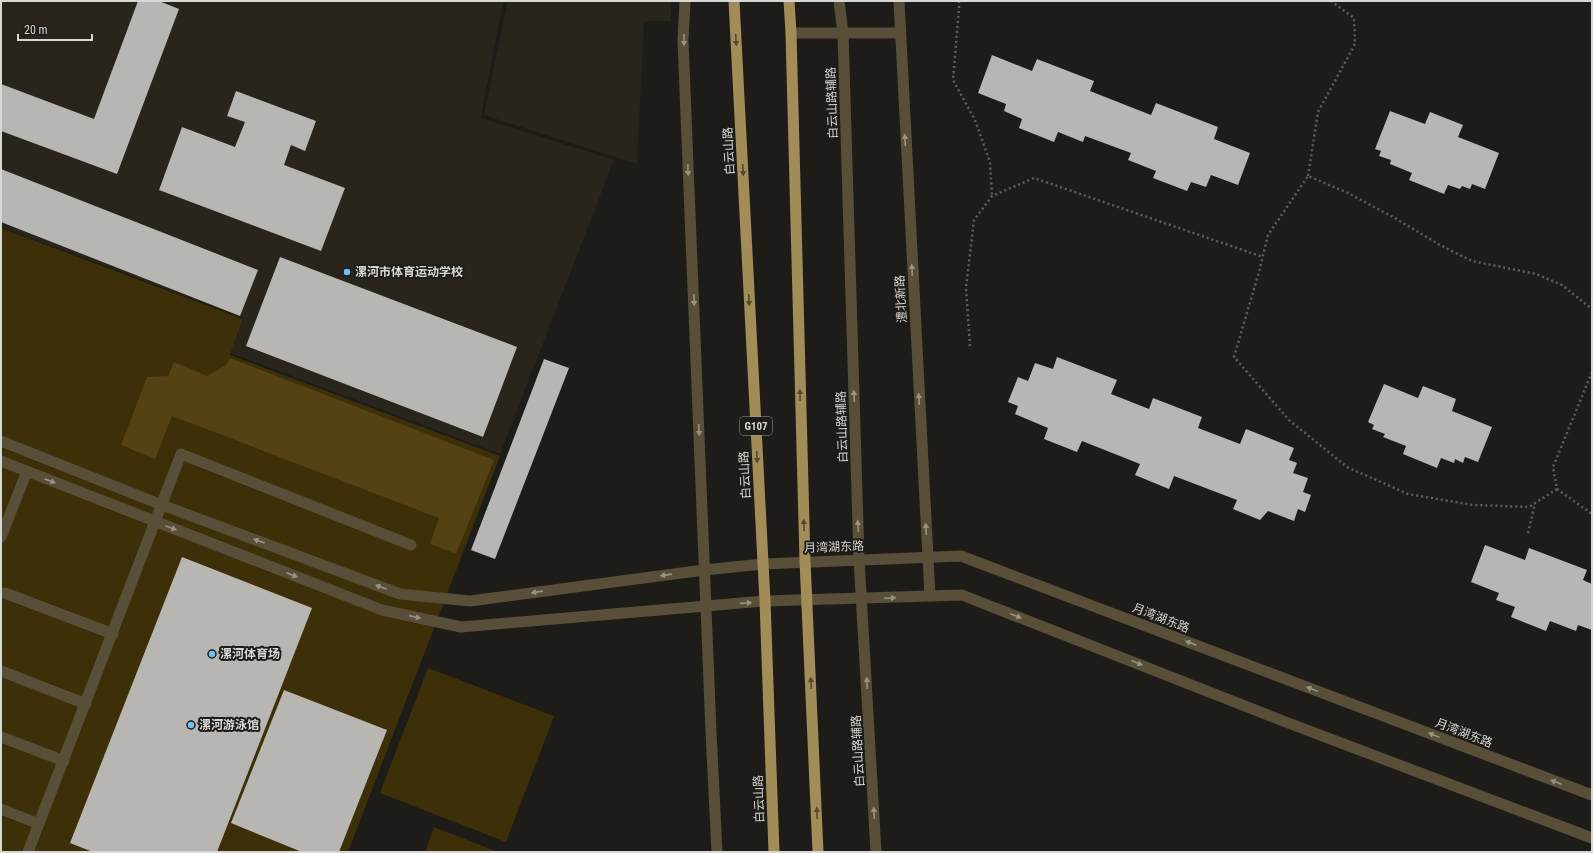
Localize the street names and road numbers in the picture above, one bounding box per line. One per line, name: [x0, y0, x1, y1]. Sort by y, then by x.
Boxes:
street label: 白云山路辅路: [824, 67, 840, 139]
street label: 白云山路: [721, 127, 737, 175]
street label: 澧北新路: [893, 275, 909, 323]
street label: 白云山路辅路: [834, 391, 850, 463]
road number: G107: [740, 417, 772, 435]
street label: 白云山路: [737, 451, 753, 499]
street label: 月湾湖东路: [804, 539, 864, 555]
street label: 月湾湖东路: [1130, 601, 1192, 635]
street label: 白云山路辅路: [849, 715, 867, 787]
street label: 月湾湖东路: [1433, 716, 1495, 750]
street label: 白云山路: [751, 775, 767, 823]

